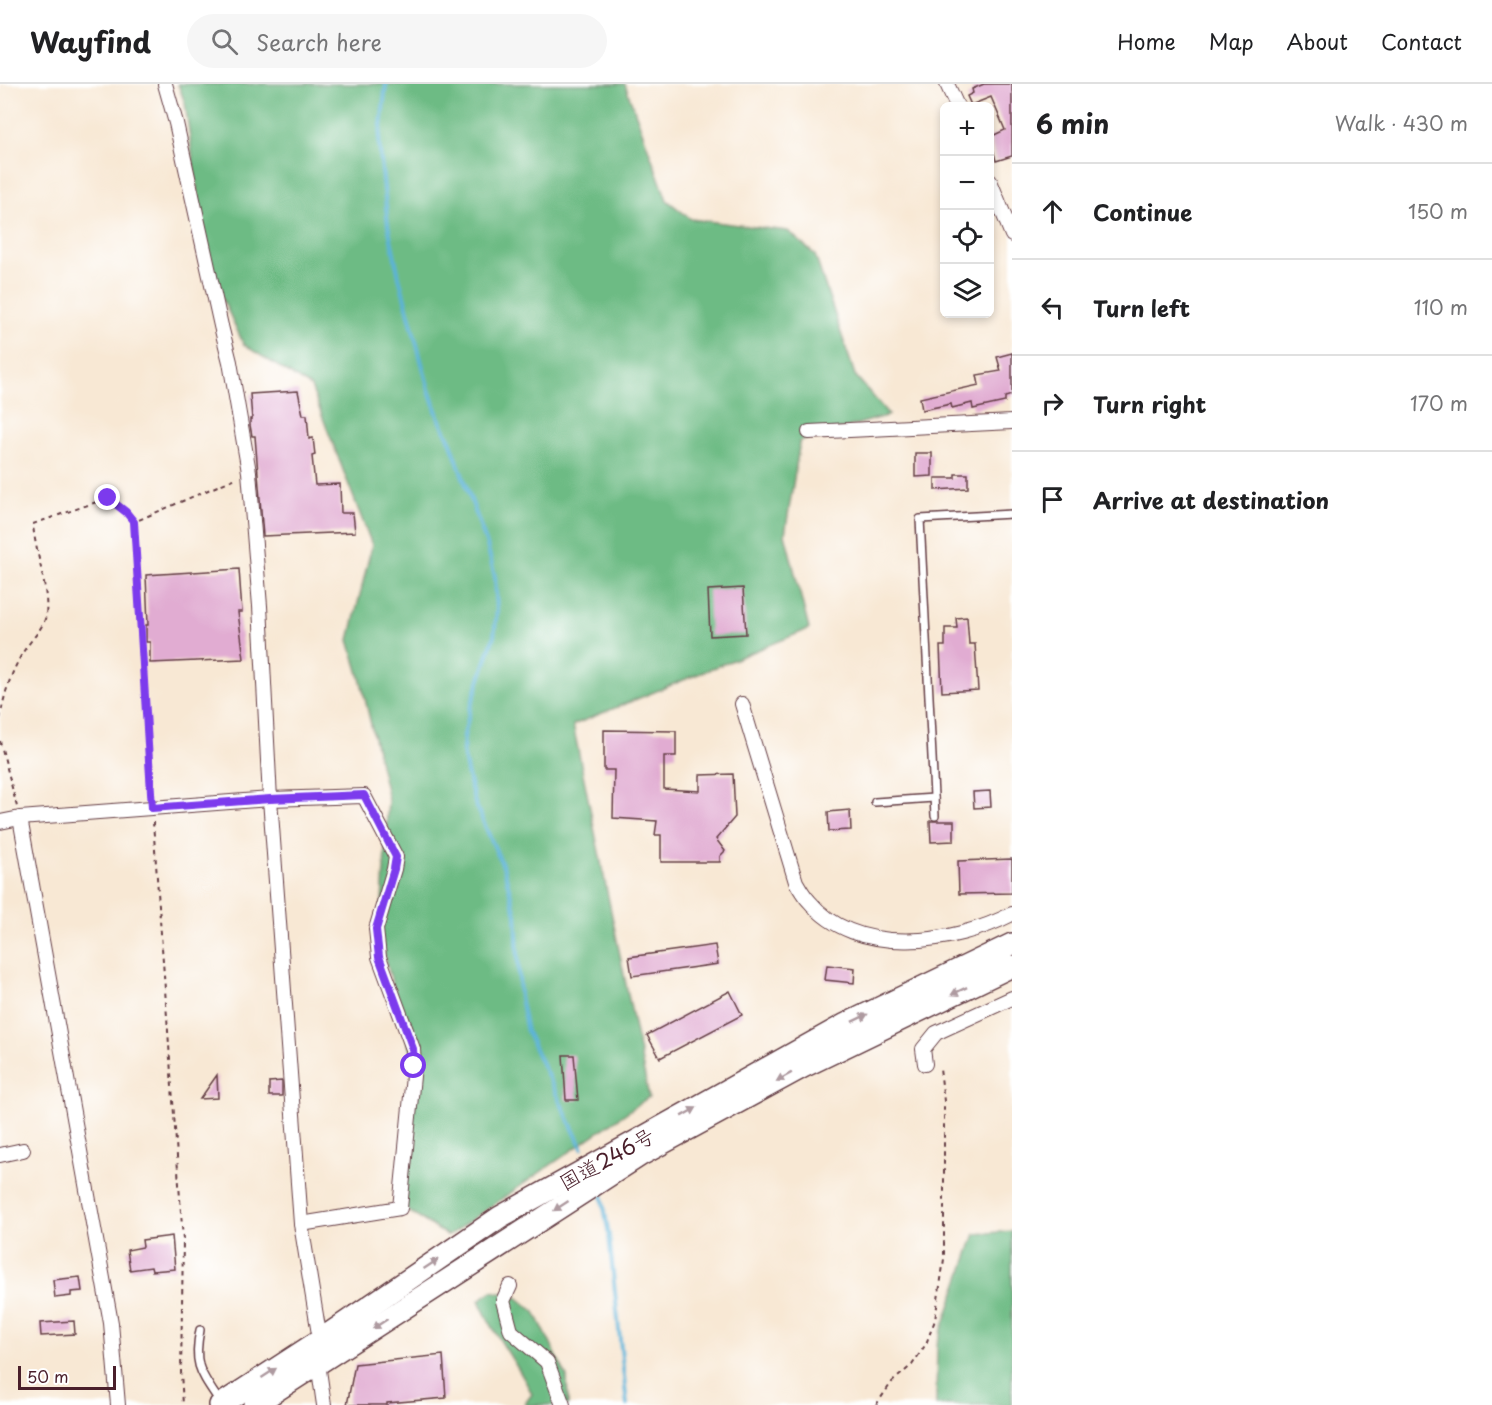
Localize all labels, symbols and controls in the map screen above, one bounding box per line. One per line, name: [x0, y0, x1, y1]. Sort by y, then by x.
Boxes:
search box: [187, 14, 607, 68]
text: Wayfind: [30, 20, 151, 63]
icon: search: [208, 25, 241, 58]
text: Search here: [256, 25, 382, 58]
text: Home: [1117, 25, 1176, 57]
text: Map: [1209, 25, 1254, 57]
text: About: [1287, 25, 1348, 57]
text: Contact: [1381, 25, 1462, 57]
map controls: [940, 102, 994, 318]
button: +: [940, 102, 994, 156]
text: 6 min: [1036, 104, 1109, 143]
text: Walk · 430 m: [1335, 108, 1468, 138]
button: −: [940, 156, 994, 210]
icon: ahead: [1036, 195, 1069, 228]
text: Continue: [1093, 195, 1192, 228]
text: 150 m: [1408, 196, 1468, 226]
button: locate: [940, 210, 994, 264]
button: layers: [940, 264, 994, 318]
icon: left: [1036, 291, 1069, 324]
text: Turn left: [1093, 291, 1190, 324]
text: 110 m: [1414, 292, 1468, 322]
icon: right: [1036, 387, 1069, 420]
text: Turn right: [1093, 387, 1206, 420]
text: 170 m: [1410, 388, 1468, 418]
icon: arrive: [1036, 483, 1069, 516]
text: Arrive at destination: [1093, 483, 1329, 516]
route end: [94, 484, 120, 510]
one-way arrow: [951, 986, 968, 995]
one-way arrow: [851, 1013, 868, 1022]
route start: [400, 1052, 426, 1078]
one-way arrow: [775, 1072, 792, 1082]
one-way arrow: [681, 1106, 697, 1117]
street label: 国道246号: [552, 1119, 660, 1197]
one-way arrow: [553, 1201, 569, 1212]
one-way arrow: [423, 1259, 439, 1270]
one-way arrow: [372, 1318, 388, 1329]
scale bar: [18, 1363, 116, 1390]
text: 50 m: [27, 1364, 68, 1388]
one-way arrow: [261, 1368, 277, 1379]

